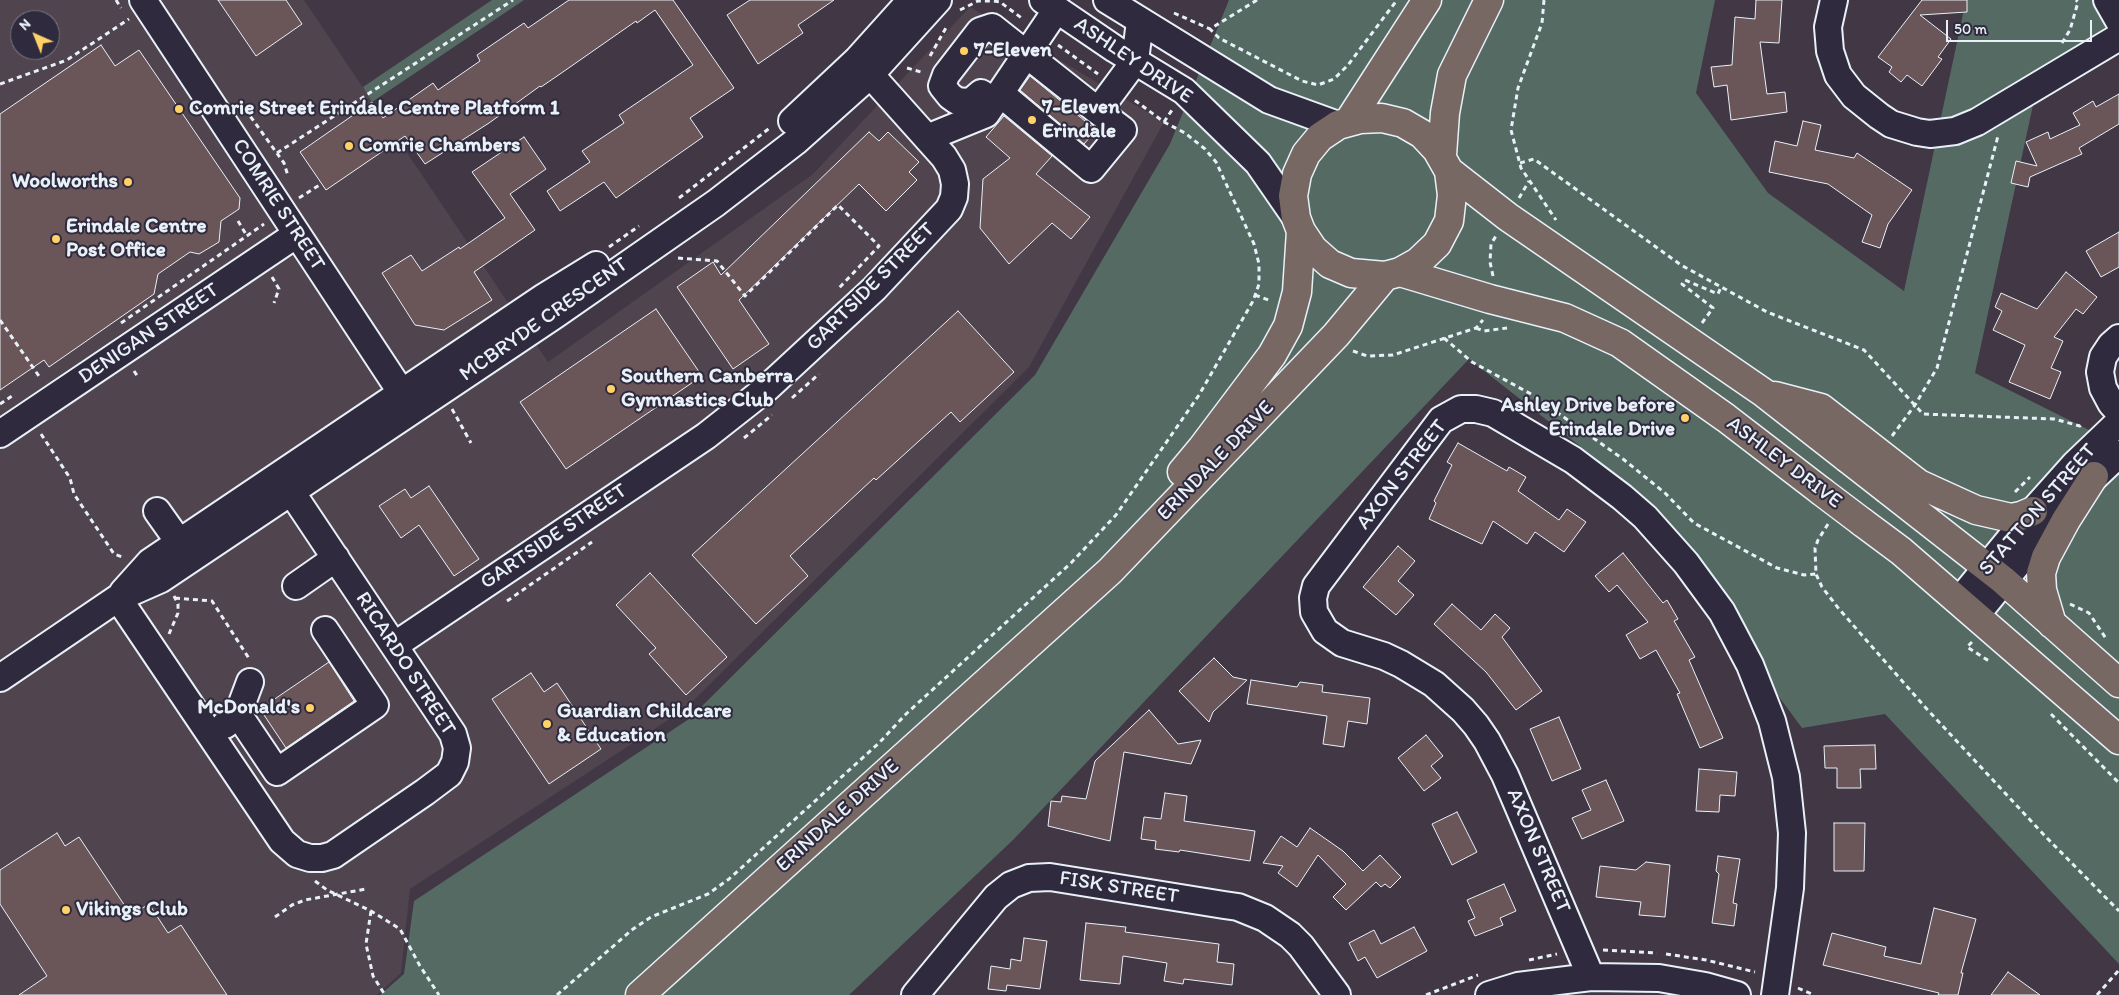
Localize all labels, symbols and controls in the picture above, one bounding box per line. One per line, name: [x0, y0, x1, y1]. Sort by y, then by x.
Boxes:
north arrow: [10, 10, 60, 60]
scale bar: [1949, 10, 2095, 42]
street label: ASHLEY DRIVE: [1069, 12, 1197, 110]
text: N: [16, 15, 34, 34]
text: 50 m: [1954, 20, 1987, 38]
place label: 7-Eleven: [974, 38, 1052, 64]
marker: 7-Eleven: [958, 45, 970, 57]
place label: 7-Eleven Erindale: [1042, 95, 1120, 145]
place label: Comrie Street Erindale Centre Platform 1: [189, 96, 560, 122]
marker: Comrie Street Erindale Centre Platform 1: [173, 103, 185, 115]
marker: 7-Eleven Erindale: [1026, 114, 1038, 126]
place label: Comrie Chambers: [359, 133, 520, 159]
street label: COMRIE STREET: [226, 134, 330, 276]
marker: Comrie Chambers: [343, 140, 355, 152]
place label: Woolworths: [12, 169, 118, 195]
marker: Woolworths: [122, 176, 134, 188]
place label: Erindale Centre Post Office: [66, 214, 206, 264]
street label: GARTSIDE STREET: [802, 218, 940, 356]
marker: Erindale Centre Post Office: [50, 233, 62, 245]
street label: MCBRYDE CRESCENT: [455, 252, 633, 388]
street label: DENIGAN STREET: [74, 278, 224, 390]
place label: Southern Canberra Gymnastics Club: [621, 364, 793, 414]
marker: Southern Canberra Gymnastics Club: [605, 383, 617, 395]
place label: Ashley Drive before Erindale Drive: [1501, 393, 1675, 443]
street label: ERINDALE DRIVE: [1152, 396, 1280, 526]
marker: Ashley Drive before Erindale Drive: [1679, 412, 1691, 424]
street label: ASHLEY DRIVE: [1721, 412, 1847, 514]
street label: AXON STREET: [1351, 415, 1453, 535]
street label: STATTON STREET: [1974, 439, 2102, 581]
street label: GARTSIDE STREET: [476, 479, 632, 595]
street label: RICARDO STREET: [349, 588, 461, 740]
place label: McDonald's: [197, 695, 300, 721]
place label: Guardian Childcare & Education: [557, 699, 732, 749]
marker: McDonald's: [304, 702, 316, 714]
marker: Guardian Childcare & Education: [541, 718, 553, 730]
street label: ERINDALE DRIVE: [771, 754, 905, 878]
street label: AXON STREET: [1501, 785, 1575, 917]
street label: FISK STREET: [1058, 866, 1180, 910]
place label: Vikings Club: [76, 897, 188, 923]
marker: Vikings Club: [60, 904, 72, 916]

